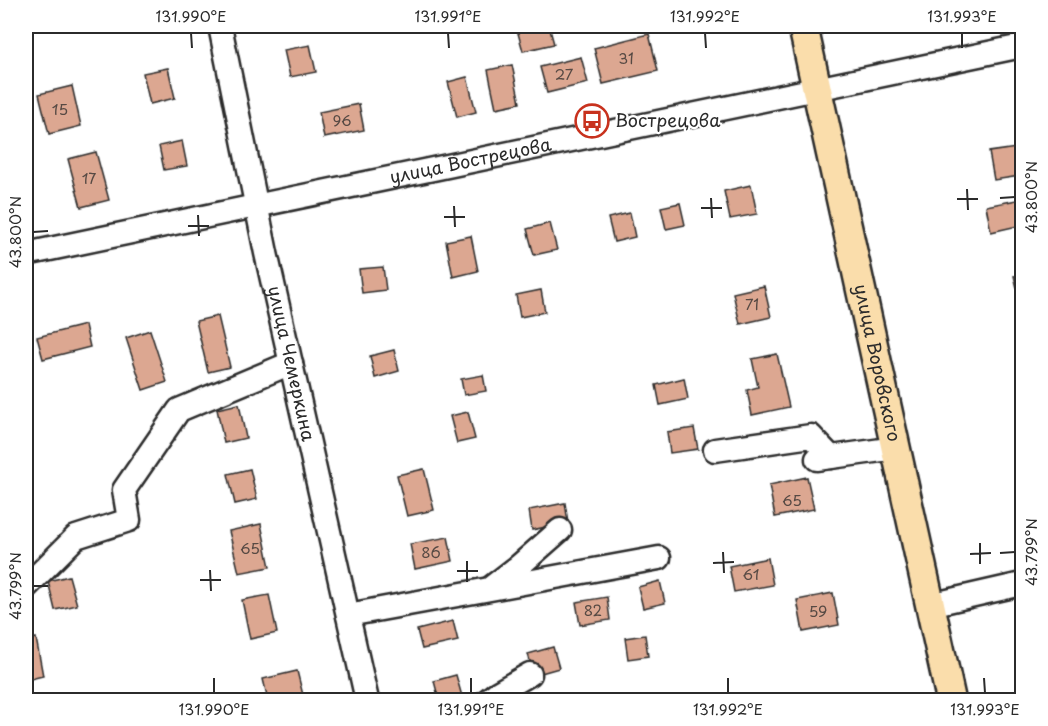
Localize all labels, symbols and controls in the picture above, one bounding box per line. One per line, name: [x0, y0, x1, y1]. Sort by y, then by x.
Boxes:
text: 131.990°E: [156, 4, 226, 27]
text: 131.991°E: [415, 4, 482, 27]
text: 131.992°E: [670, 4, 740, 27]
text: 131.993°E: [927, 4, 997, 27]
house number: 31: [618, 46, 634, 69]
house number: 27: [555, 62, 574, 85]
house number: 15: [52, 97, 68, 120]
bus stop icon: Вострецова: [574, 103, 610, 139]
place label: Вострецова: [615, 106, 721, 133]
house number: 96: [333, 108, 352, 131]
street label: улица Вострецова: [387, 130, 554, 190]
text: 43.800°N: [1019, 161, 1042, 233]
house number: 17: [82, 166, 96, 189]
text: 43.800°N: [3, 196, 26, 268]
street label: улица Воровского: [848, 281, 909, 444]
street label: улица Чемеркина: [262, 283, 323, 444]
house number: 71: [745, 292, 759, 315]
house number: 65: [782, 488, 802, 511]
text: 43.799°N: [1019, 518, 1042, 586]
house number: 65: [240, 536, 260, 559]
house number: 86: [421, 540, 441, 563]
text: 43.799°N: [3, 552, 26, 620]
house number: 61: [743, 562, 759, 585]
house number: 82: [584, 598, 602, 621]
house number: 59: [809, 599, 827, 622]
text: 131.990°E: [179, 697, 249, 720]
text: 131.991°E: [438, 697, 505, 720]
text: 131.992°E: [693, 697, 763, 720]
text: 131.993°E: [950, 697, 1020, 720]

